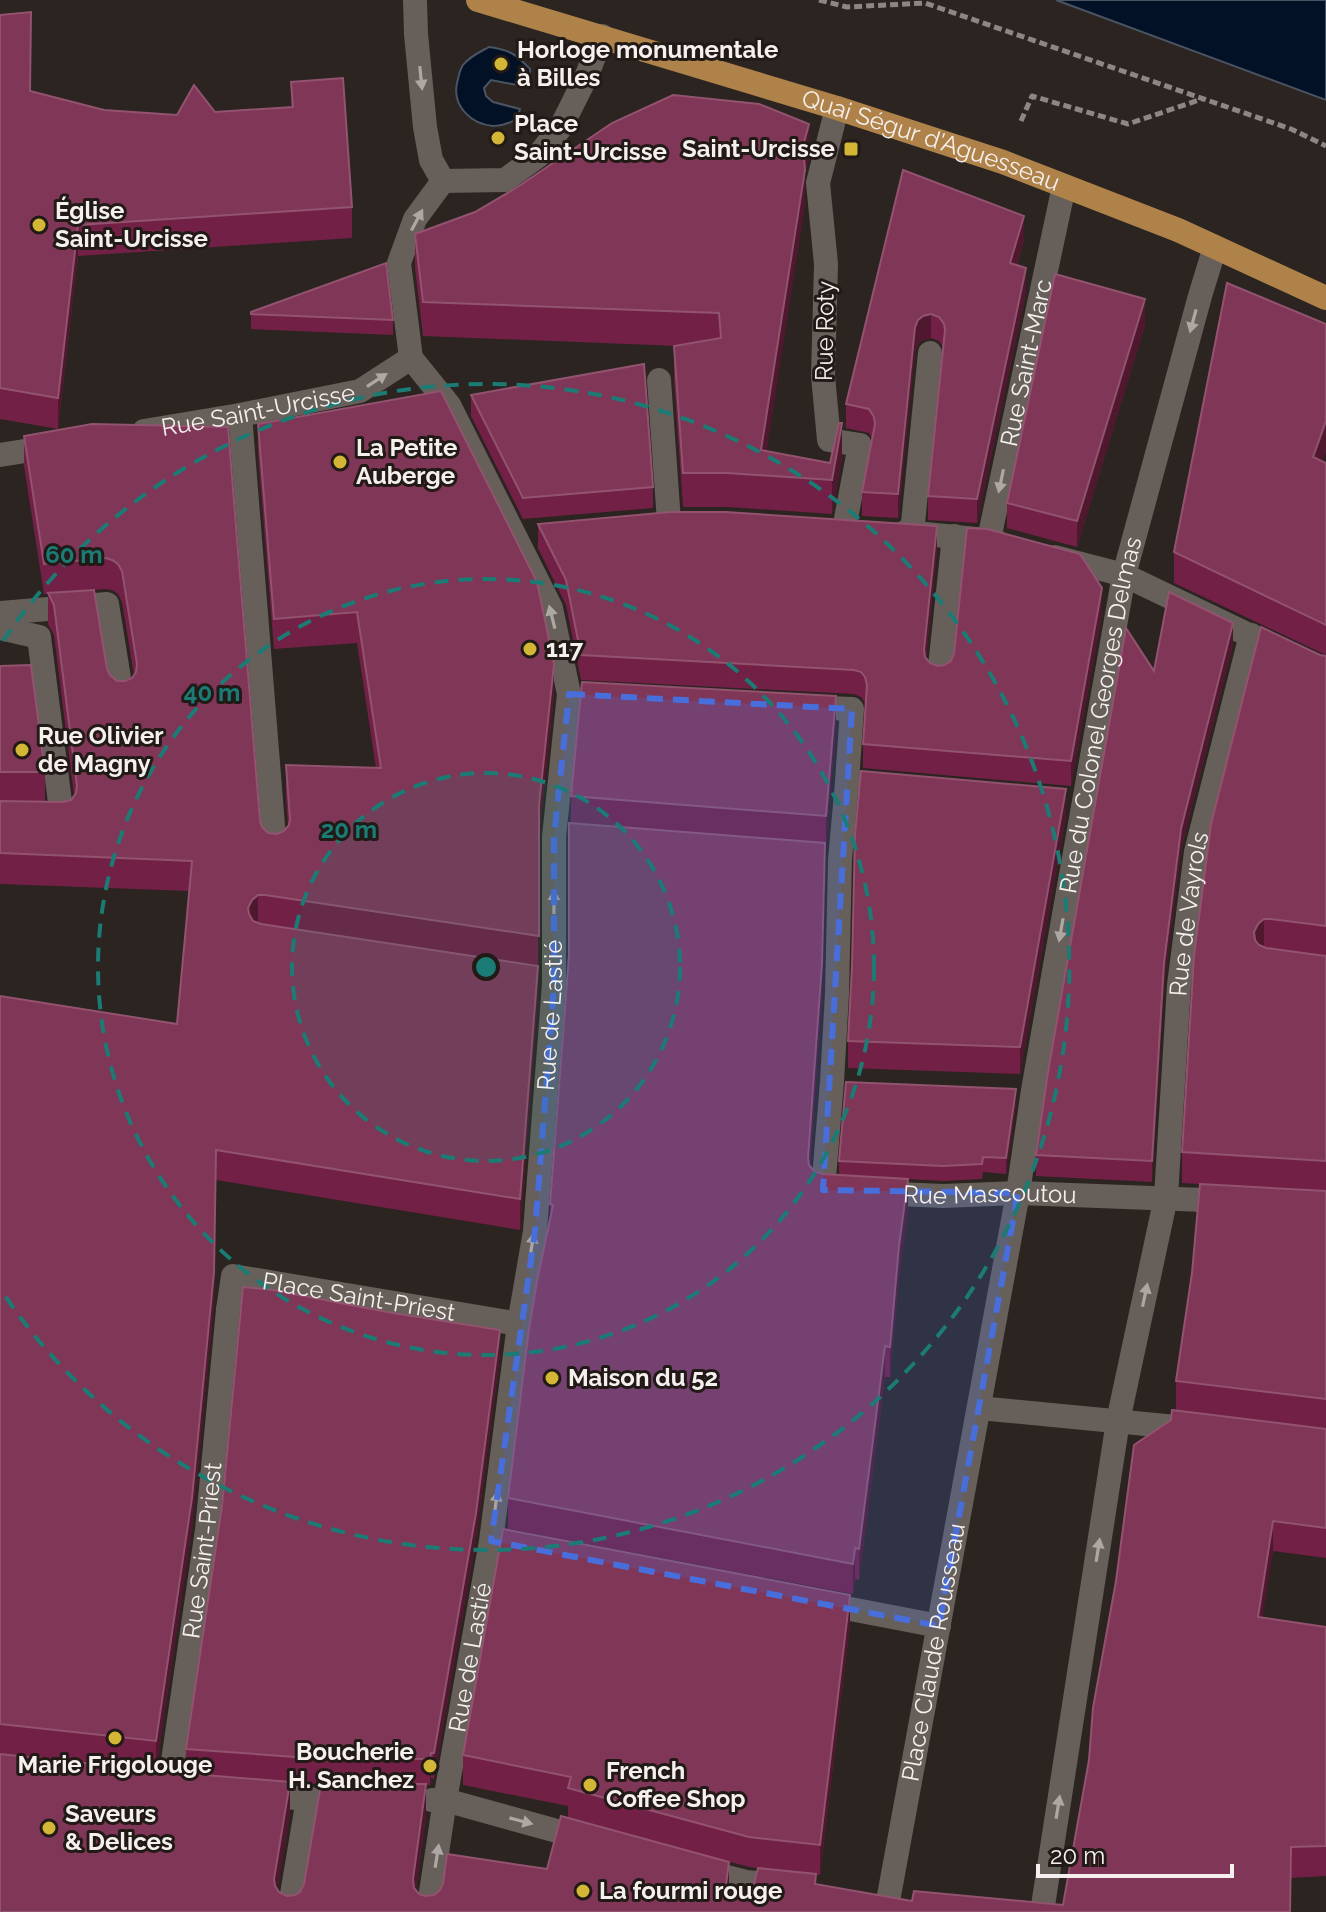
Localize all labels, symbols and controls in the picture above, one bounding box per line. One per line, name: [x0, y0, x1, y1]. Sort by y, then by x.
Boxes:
place label: Horloge monumentale à Billes: [517, 35, 778, 92]
marker: Horloge monumentale à Billes: [492, 55, 510, 73]
one-way arrow: [415, 66, 428, 91]
street label: Quai Ségur d'Aguesseau: [798, 83, 1064, 197]
place label: Place Saint-Urcisse: [514, 109, 667, 166]
marker: Place Saint-Urcisse: [489, 129, 507, 147]
place label: Saint-Urcisse: [682, 134, 835, 163]
marker: Saint-Urcisse: [842, 140, 860, 158]
place label: Église Saint-Urcisse: [55, 196, 208, 253]
one-way arrow: [410, 209, 424, 231]
marker: Église Saint-Urcisse: [30, 216, 48, 234]
street label: Rue Saint-Marc: [994, 277, 1058, 449]
street label: Rue Roty: [809, 281, 840, 381]
one-way arrow: [1187, 309, 1199, 334]
one-way arrow: [366, 373, 388, 388]
street label: Rue Saint-Urcisse: [159, 377, 357, 442]
place label: La Petite Auberge: [356, 433, 457, 490]
marker: La Petite Auberge: [331, 453, 349, 471]
one-way arrow: [994, 469, 1007, 494]
street label: Rue du Colonel Georges Delmas: [1053, 534, 1148, 895]
text: 60 m: [45, 540, 103, 569]
one-way arrow: [546, 604, 558, 629]
place label: 117: [546, 634, 584, 663]
marker: 117: [521, 640, 539, 658]
text: 40 m: [184, 678, 240, 707]
place label: Rue Olivier de Magny: [38, 721, 164, 778]
marker: Rue Olivier de Magny: [13, 741, 31, 759]
text: 20 m: [321, 815, 377, 844]
street label: Rue de Vayrols: [1163, 829, 1215, 997]
one-way arrow: [548, 889, 560, 914]
one-way arrow: [1054, 918, 1066, 943]
street label: Rue de Lastié: [531, 940, 568, 1092]
centre of rings: [472, 953, 500, 981]
street label: Rue Mascoutou: [903, 1178, 1077, 1210]
one-way arrow: [527, 1232, 539, 1257]
street label: Place Saint-Priest: [260, 1266, 458, 1327]
one-way arrow: [1139, 1282, 1152, 1307]
place label: Maison du 52: [568, 1363, 718, 1392]
marker: Maison du 52: [543, 1369, 561, 1387]
street label: Rue Saint-Priest: [176, 1461, 227, 1640]
one-way arrow: [490, 1490, 503, 1515]
street label: Place Claude Rousseau: [895, 1521, 971, 1784]
one-way arrow: [1092, 1538, 1105, 1563]
street label: Rue de Lastié: [442, 1580, 497, 1734]
marker: Marie Frigolouge: [106, 1729, 124, 1747]
place label: Boucherie H. Sanchez: [288, 1737, 414, 1794]
place label: Marie Frigolouge: [18, 1750, 212, 1779]
place label: French Coffee Shop: [606, 1756, 746, 1813]
marker: Boucherie H. Sanchez: [421, 1757, 439, 1775]
marker: French Coffee Shop: [581, 1776, 599, 1794]
one-way arrow: [1052, 1794, 1065, 1819]
place label: Saveurs & Delices: [65, 1799, 173, 1856]
one-way arrow: [509, 1815, 533, 1828]
marker: Saveurs & Delices: [40, 1819, 58, 1837]
scale bar: [1038, 1828, 1232, 1878]
text: 20 m: [1050, 1841, 1105, 1870]
one-way arrow: [431, 1843, 444, 1868]
place label: La fourmi rouge: [599, 1876, 782, 1905]
marker: La fourmi rouge: [574, 1882, 592, 1900]

